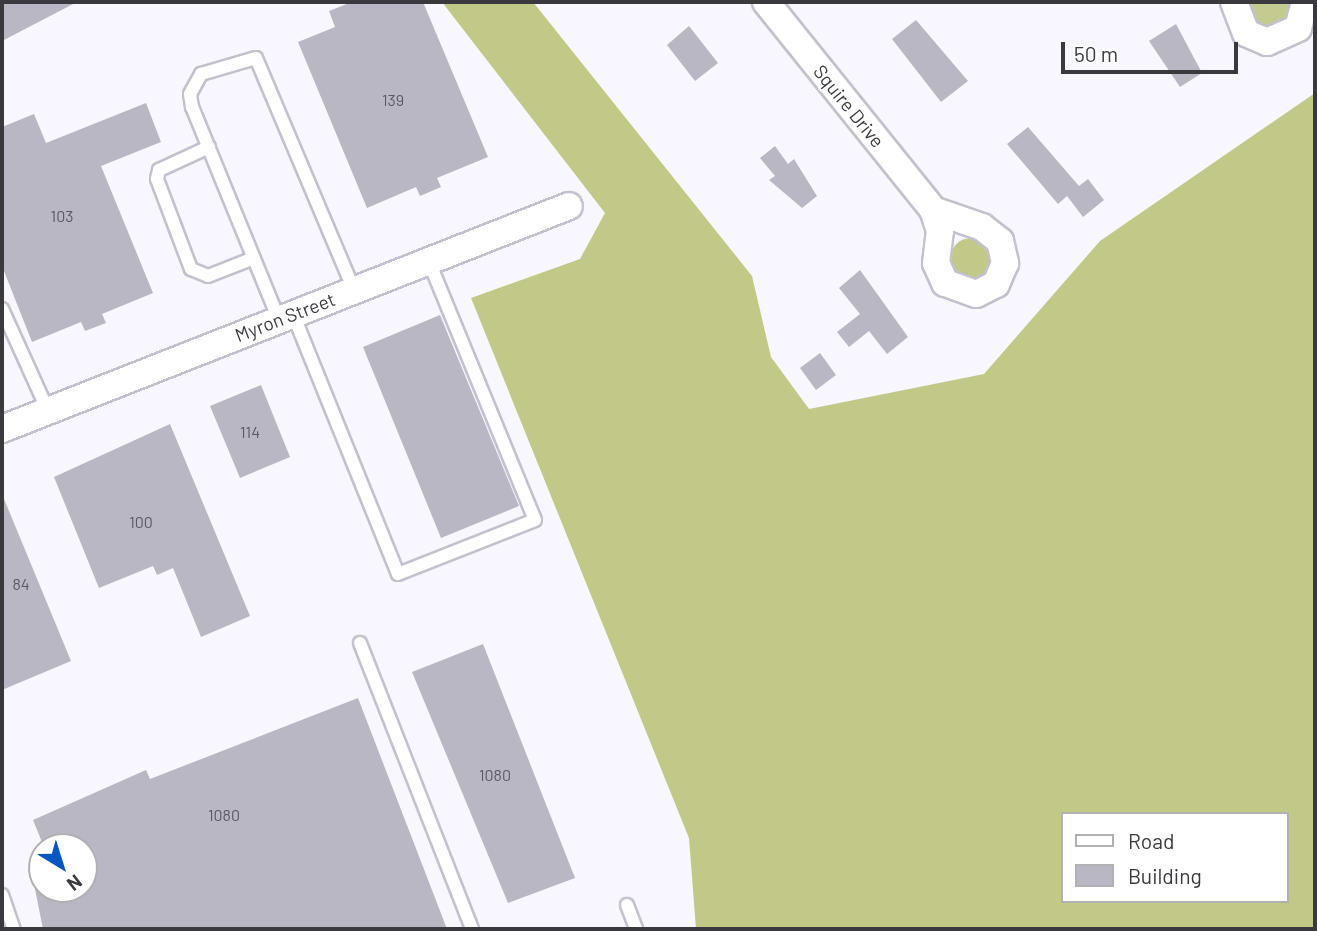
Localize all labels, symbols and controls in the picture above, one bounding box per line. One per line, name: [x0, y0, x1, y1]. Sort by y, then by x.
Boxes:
scale bar: [1065, 28, 1242, 72]
text: 50 m: [1074, 41, 1118, 66]
street label: Squire Drive: [809, 60, 889, 152]
house number: 139: [382, 90, 404, 110]
house number: 103: [51, 206, 73, 226]
street label: Myron Street: [232, 287, 338, 347]
house number: 114: [240, 422, 260, 442]
house number: 100: [129, 512, 153, 532]
house number: 84: [12, 574, 30, 594]
house number: 1080: [479, 765, 511, 785]
house number: 1080: [208, 805, 240, 825]
legend: [1062, 812, 1289, 903]
text: Road: [1128, 828, 1174, 853]
north arrow: [28, 833, 98, 903]
text: Building: [1128, 863, 1202, 888]
text: N: [63, 870, 87, 896]

